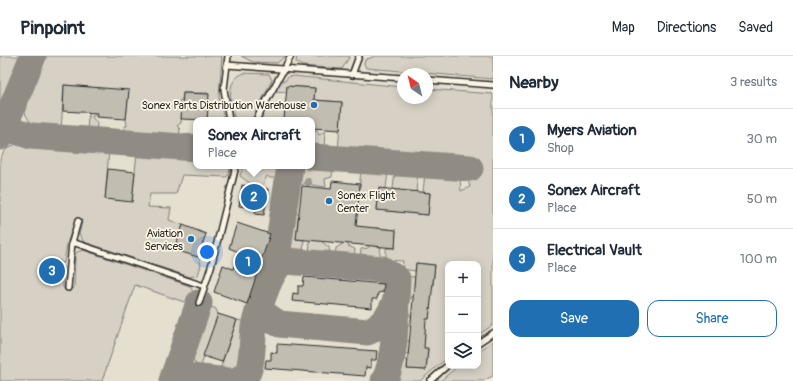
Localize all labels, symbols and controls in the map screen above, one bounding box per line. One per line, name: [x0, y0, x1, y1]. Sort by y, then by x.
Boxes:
text: Pinpoint: [20, 16, 85, 40]
text: Map: [612, 19, 635, 36]
text: Directions: [657, 19, 716, 36]
text: Saved: [738, 19, 773, 36]
north arrow: [397, 68, 433, 104]
text: Nearby: [509, 72, 558, 93]
text: 3 results: [730, 74, 777, 90]
place label: Sonex Parts Distribution Warehouse: [141, 99, 307, 112]
marker: Sonex Parts Distribution Warehouse: [309, 100, 319, 110]
popup: [193, 117, 315, 169]
text: Myers Aviation: [547, 121, 637, 140]
text: Sonex Aircraft: [207, 126, 301, 145]
text: 1: [519, 131, 525, 147]
text: 30 m: [747, 131, 777, 147]
text: Shop: [547, 140, 574, 156]
text: Place: [207, 145, 237, 161]
text: Sonex Aircraft: [547, 181, 640, 200]
pin: 2: [241, 182, 267, 212]
place label: Sonex Flight Center: [337, 189, 396, 215]
text: 2: [518, 191, 526, 207]
text: 50 m: [747, 191, 777, 207]
marker: Sonex Flight Center: [324, 196, 334, 206]
text: Place: [547, 200, 576, 216]
place label: Aviation Services: [144, 227, 183, 253]
marker: Aviation Services: [186, 234, 196, 244]
text: Electrical Vault: [547, 241, 642, 260]
your location: [197, 242, 217, 262]
pin: 1: [235, 247, 261, 277]
text: 3: [518, 251, 526, 267]
text: 100 m: [740, 251, 777, 267]
pin: 3: [39, 256, 65, 286]
text: Place: [547, 260, 576, 276]
map controls: [445, 261, 481, 369]
button: +: [445, 261, 481, 297]
button: −: [445, 297, 481, 333]
button: Save: [509, 300, 639, 337]
button: Share: [647, 300, 777, 337]
button: layers: [445, 333, 481, 369]

